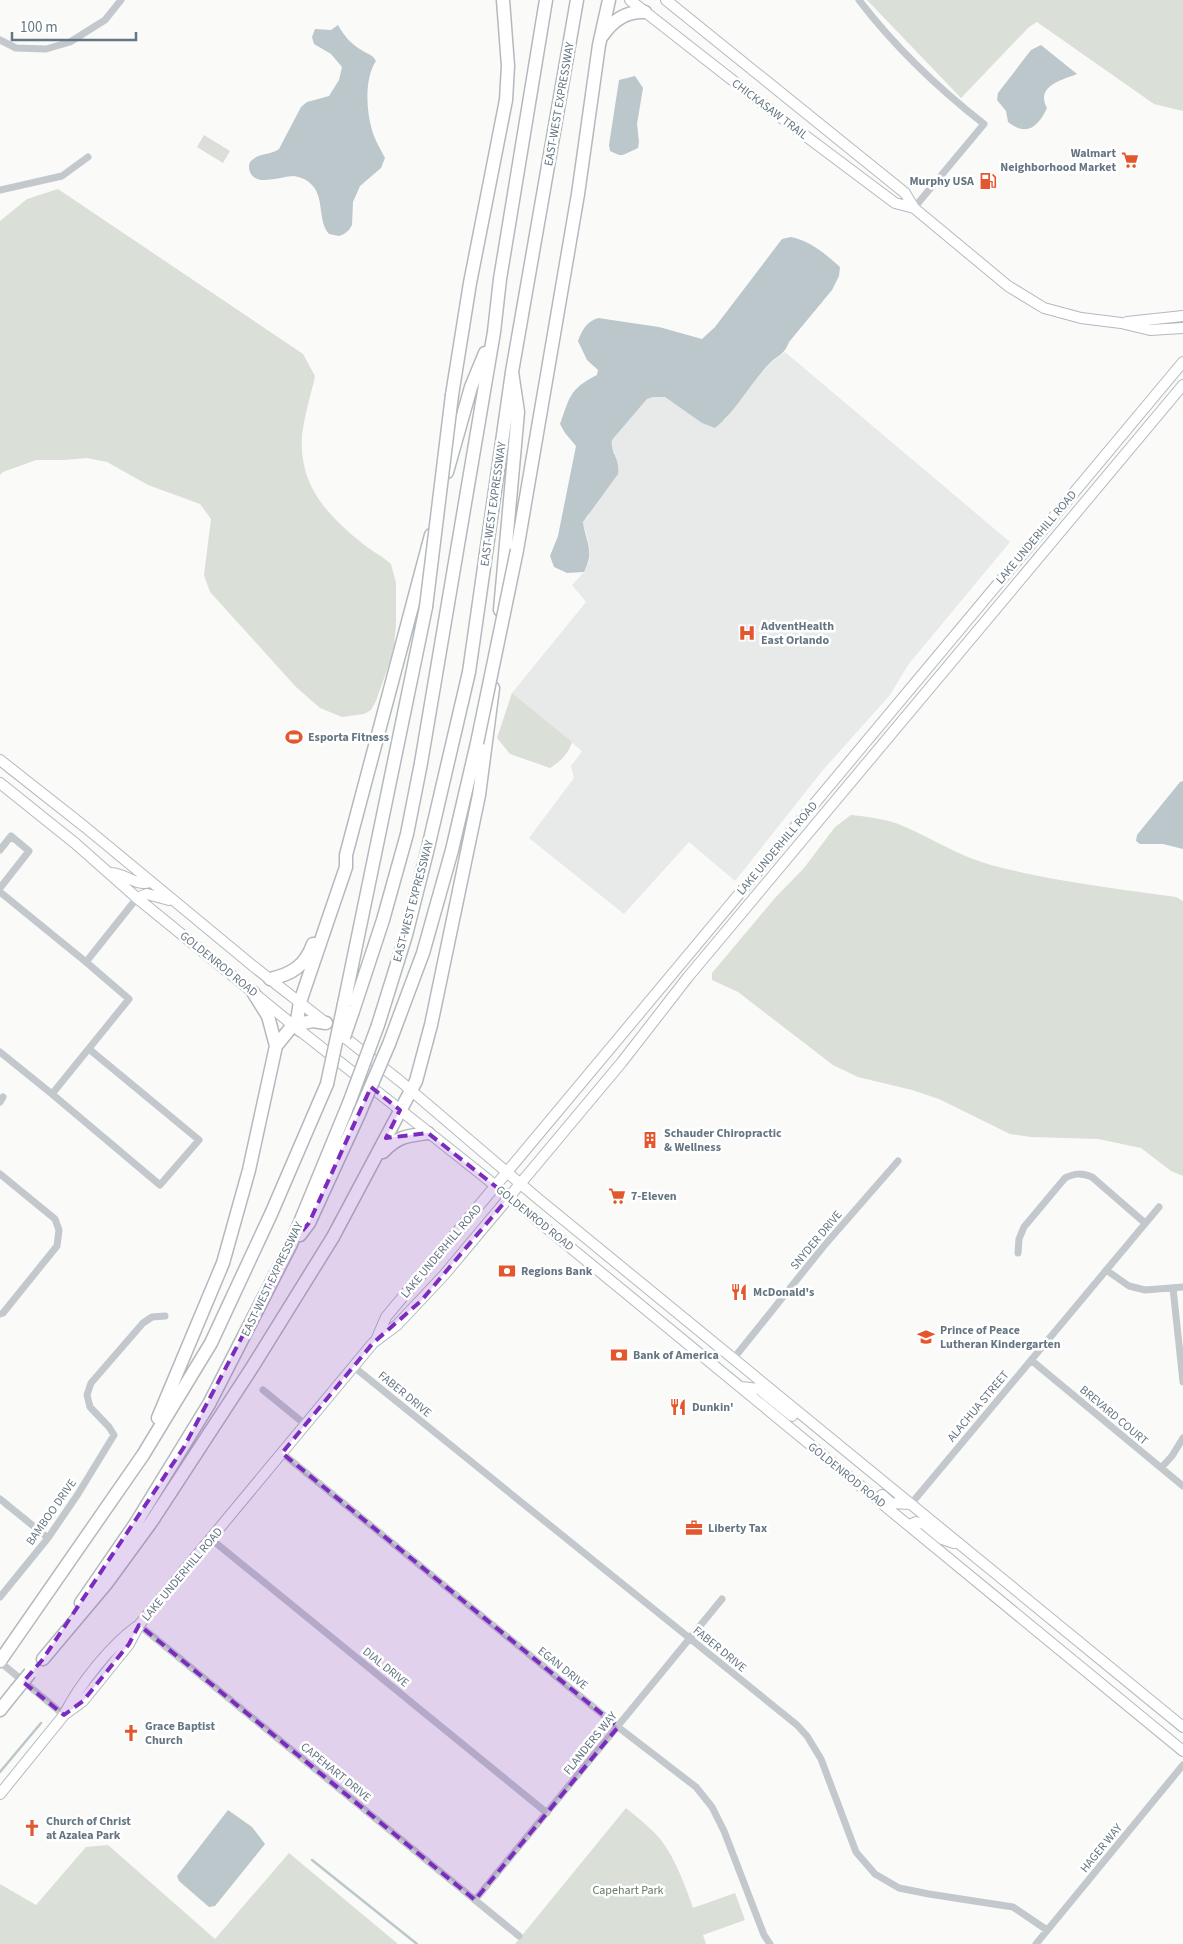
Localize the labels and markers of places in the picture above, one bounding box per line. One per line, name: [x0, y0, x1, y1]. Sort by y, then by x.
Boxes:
place label: Walmart Neighborhood Market: [1000, 145, 1116, 176]
supermarket icon: Walmart Neighborhood Market: [1120, 150, 1140, 170]
fuel station icon: Murphy USA: [978, 171, 998, 191]
place label: Murphy USA: [909, 173, 974, 190]
place label: AdventHealth East Orlando: [760, 618, 834, 649]
hospital icon: AdventHealth East Orlando: [737, 623, 757, 643]
sports icon: Esporta Fitness: [284, 727, 304, 747]
place label: Esporta Fitness: [308, 729, 389, 746]
place label: Schauder Chiropractic & Wellness: [664, 1125, 782, 1156]
building icon: Schauder Chiropractic & Wellness: [640, 1130, 660, 1150]
supermarket icon: 7-Eleven: [607, 1186, 627, 1206]
place label: 7-Eleven: [631, 1188, 677, 1205]
bank icon: Regions Bank: [497, 1261, 517, 1281]
place label: Regions Bank: [521, 1263, 593, 1280]
restaurant icon: McDonald's: [729, 1282, 749, 1302]
place label: McDonald's: [753, 1284, 814, 1301]
place label: Prince of Peace Lutheran Kindergarten: [940, 1322, 1061, 1353]
school or university icon: Prince of Peace Lutheran Kindergarten: [916, 1327, 936, 1347]
bank icon: Bank of America: [609, 1345, 629, 1365]
place label: Bank of America: [633, 1347, 719, 1364]
restaurant icon: Dunkin': [668, 1397, 688, 1417]
place label: Dunkin': [692, 1399, 734, 1416]
office icon: Liberty Tax: [684, 1518, 704, 1538]
place label: Liberty Tax: [708, 1520, 767, 1537]
place label: Grace Baptist Church: [145, 1718, 215, 1749]
church icon: Grace Baptist Church: [121, 1723, 141, 1743]
place label: Church of Christ at Azalea Park: [46, 1813, 131, 1844]
church icon: Church of Christ at Azalea Park: [22, 1818, 42, 1838]

